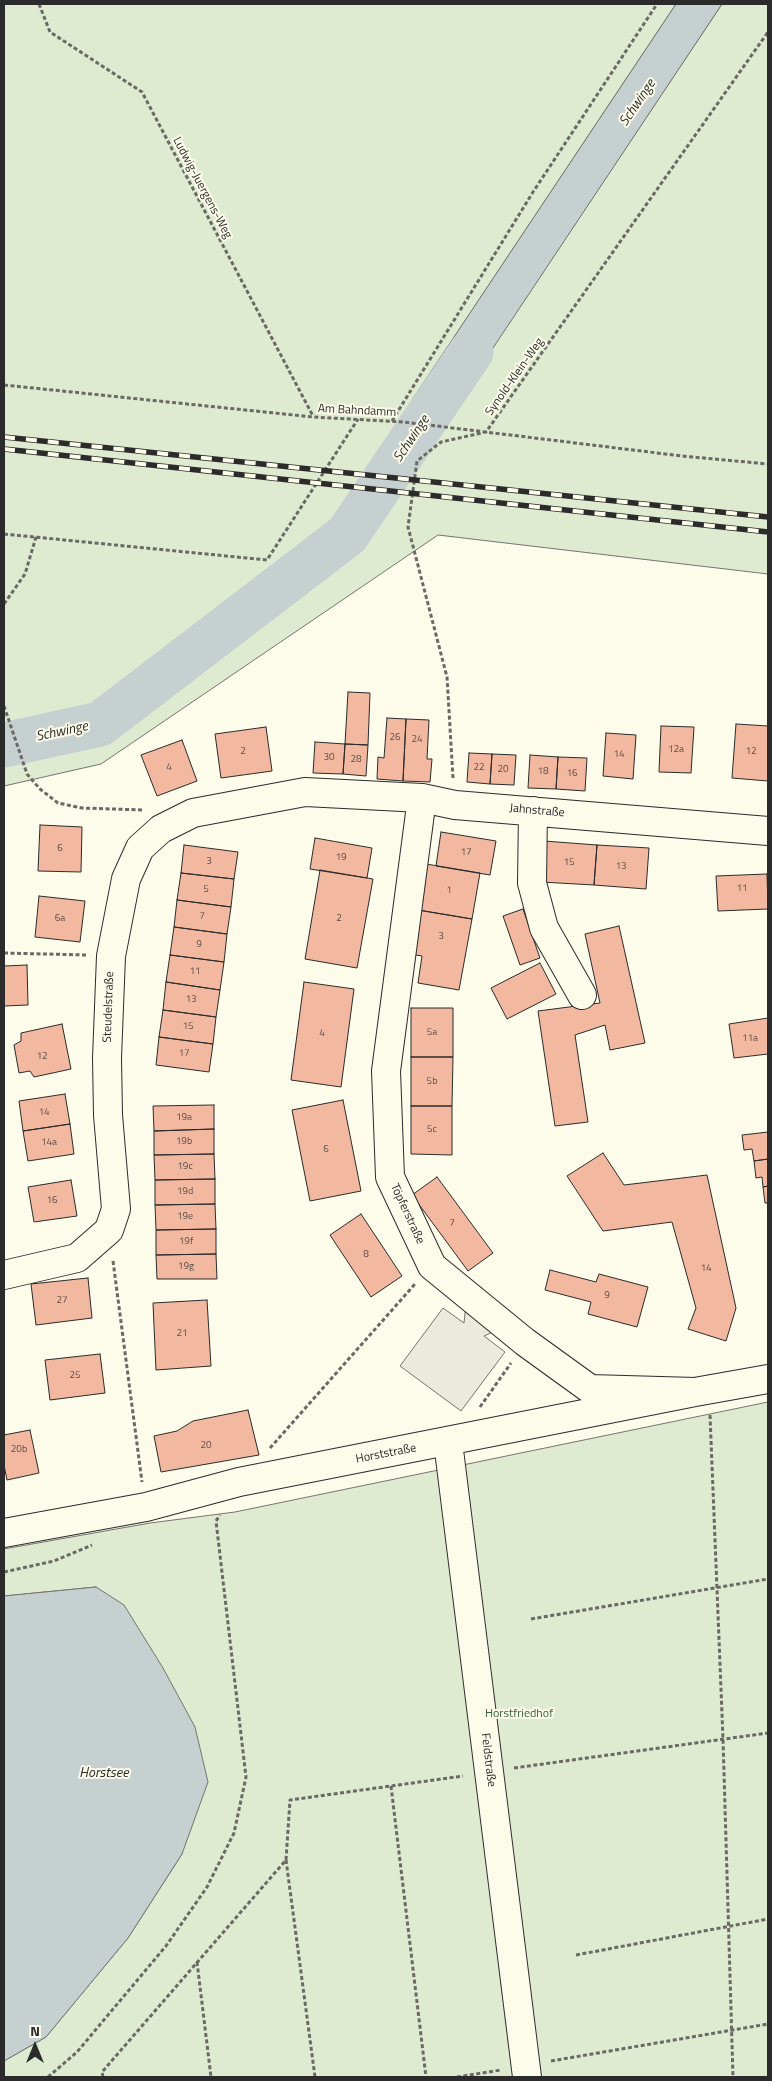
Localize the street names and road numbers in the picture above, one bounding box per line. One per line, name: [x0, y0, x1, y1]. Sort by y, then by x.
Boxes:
street label: Ludwig-Juergens-Weg: [169, 135, 235, 241]
street label: Synold-Klein-Weg: [483, 335, 547, 419]
street label: Am Bahndamm: [317, 402, 397, 420]
street label: Jahnstraße: [509, 801, 565, 821]
street label: Steudelstraße: [101, 971, 117, 1043]
street label: Töpferstraße: [387, 1182, 427, 1246]
street label: Horststraße: [355, 1441, 417, 1467]
street label: Feldstraße: [478, 1732, 498, 1788]

